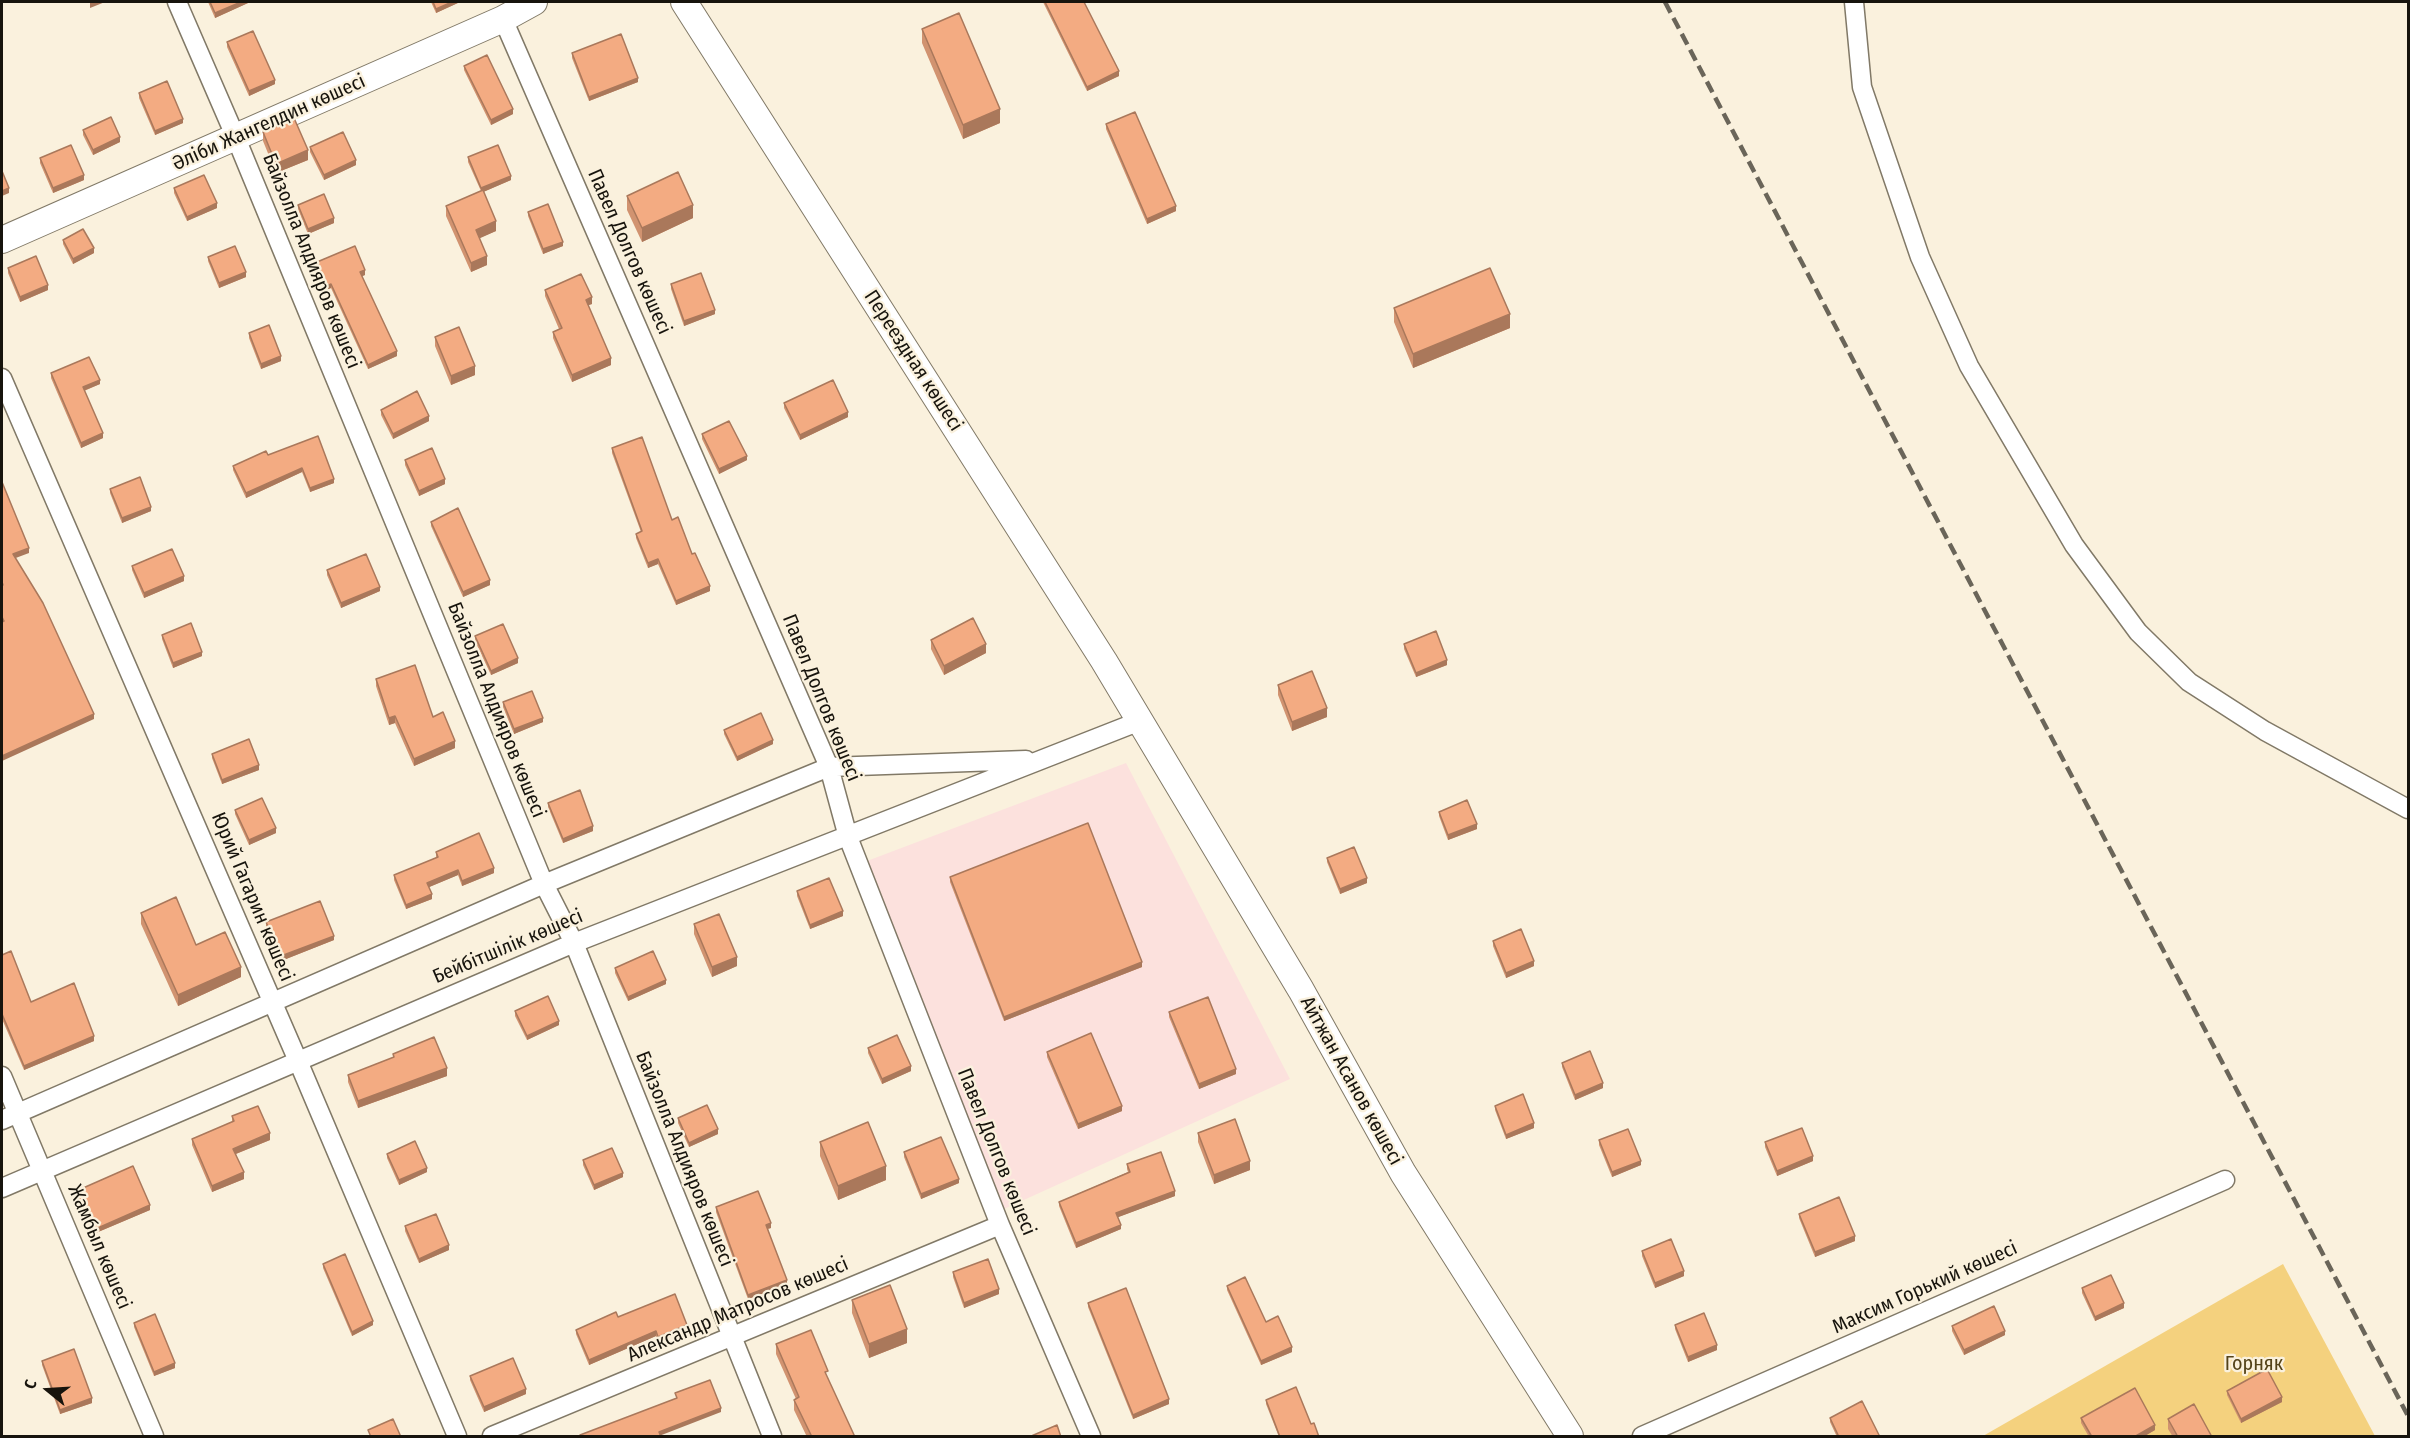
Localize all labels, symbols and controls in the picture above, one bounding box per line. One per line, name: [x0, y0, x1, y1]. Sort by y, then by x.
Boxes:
street label: Әліби Жангелдин көшесі: [169, 70, 369, 176]
street label: Байзолла Алдияров көшесі: [257, 150, 365, 372]
street label: Павел Долгов көшесі: [582, 166, 676, 338]
street label: Переездная көшесі: [858, 286, 968, 436]
street label: Байзолла Алдияров көшесі: [442, 599, 550, 821]
street label: Павел Долгов көшесі: [776, 611, 866, 785]
street label: Юрий Гагарин көшесі: [206, 809, 298, 985]
street label: Бейбітшілік көшесі: [429, 905, 587, 989]
street label: Айтжан Асанов көшесі: [1295, 992, 1407, 1170]
street label: Байзолла Алдияров көшесі: [630, 1048, 738, 1270]
street label: Павел Долгов көшесі: [951, 1065, 1041, 1239]
street label: Жамбыл көшесі: [62, 1181, 136, 1313]
street label: Максим Горький көшесі: [1829, 1236, 2021, 1340]
street label: Александр Матросов көшесі: [624, 1252, 852, 1368]
park label: Горняк: [2225, 1352, 2283, 1376]
north arrow: [18, 1360, 78, 1420]
text: С: [20, 1377, 41, 1391]

